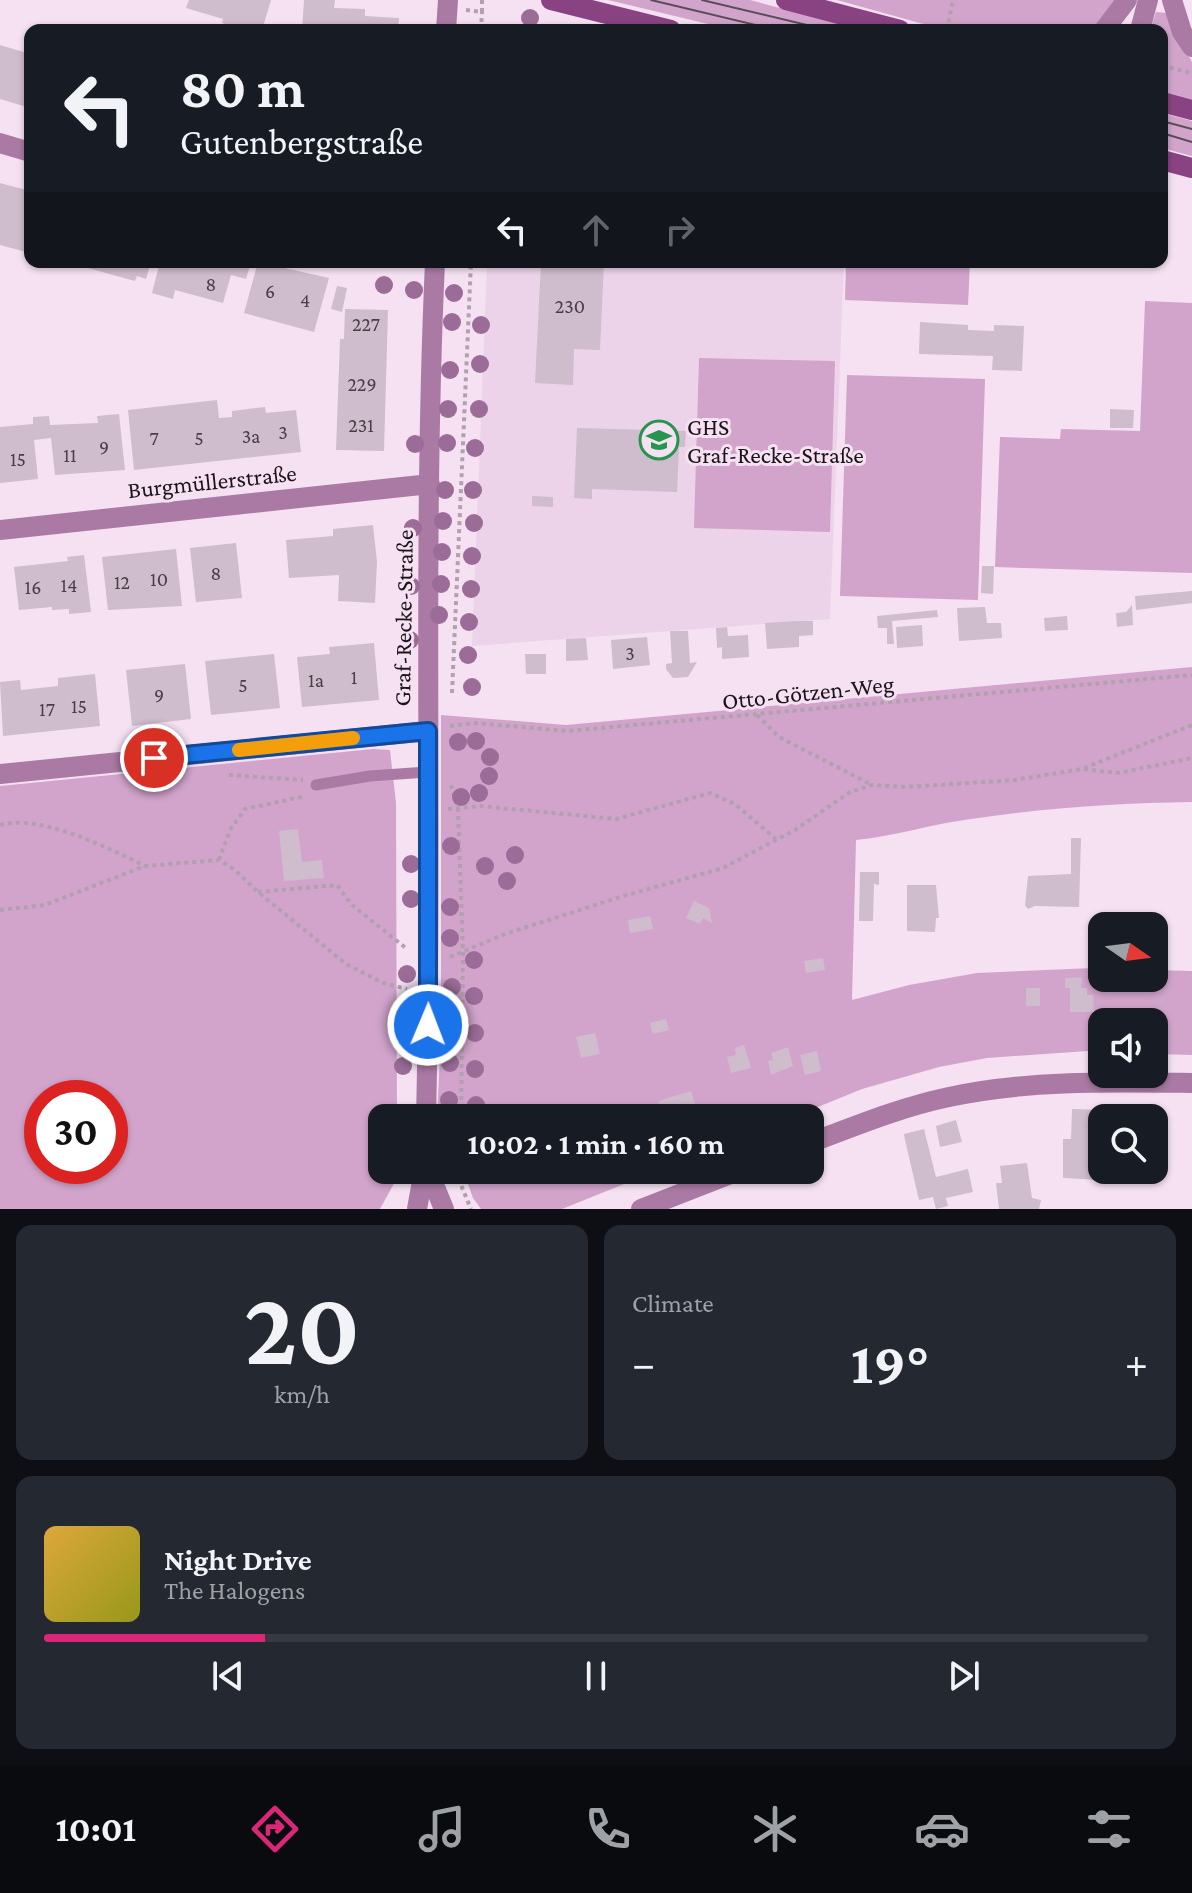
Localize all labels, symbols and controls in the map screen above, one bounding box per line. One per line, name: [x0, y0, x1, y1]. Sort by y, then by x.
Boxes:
icon: left: [48, 56, 152, 160]
text: 80 m: [180, 57, 305, 119]
text: Gutenbergstraße: [180, 122, 423, 162]
icon: left: [490, 208, 534, 252]
icon: ahead: [574, 208, 618, 252]
icon: right: [658, 208, 702, 252]
house number: 8: [206, 273, 216, 295]
house number: 6: [265, 280, 275, 302]
house number: 4: [300, 289, 310, 311]
house number: 230: [555, 295, 585, 317]
house number: 227: [352, 313, 380, 335]
house number: 229: [347, 373, 377, 395]
place label: GHS Graf-Recke-Straße: [687, 413, 864, 468]
house number: 231: [348, 414, 374, 436]
school or university icon: GHS Graf-Recke-Straße: [638, 419, 680, 461]
house number: 3: [278, 421, 288, 443]
house number: 3a: [242, 425, 260, 447]
house number: 7: [149, 427, 159, 449]
house number: 5: [194, 427, 204, 449]
house number: 9: [99, 436, 109, 458]
house number: 11: [63, 444, 77, 466]
house number: 15: [10, 448, 26, 470]
street label: Burgmüllerstraße: [126, 459, 298, 503]
street label: Graf-Recke-Straße: [388, 529, 418, 707]
house number: 8: [211, 562, 221, 584]
house number: 10: [150, 568, 168, 590]
house number: 12: [114, 571, 130, 593]
house number: 14: [61, 574, 77, 596]
house number: 16: [25, 576, 41, 598]
house number: 3: [625, 642, 635, 664]
house number: 1: [351, 666, 357, 688]
house number: 1a: [308, 669, 324, 691]
street label: Otto-Götzen-Weg: [721, 669, 896, 714]
house number: 5: [238, 674, 248, 696]
house number: 9: [154, 684, 164, 706]
house number: 15: [71, 695, 87, 717]
house number: 17: [39, 698, 55, 720]
pin: [120, 724, 188, 792]
icon: arrive: [132, 736, 176, 780]
north arrow: [1088, 912, 1168, 992]
map controls: [1088, 912, 1168, 1184]
position arrow: [386, 983, 470, 1067]
button: sound: [1088, 1008, 1168, 1088]
speed limit sign: 30: [24, 1080, 128, 1184]
button: search: [1088, 1104, 1168, 1184]
text: 10:02 · 1 min · 160 m: [468, 1127, 724, 1160]
text: 20: [244, 1270, 360, 1385]
text: Climate: [632, 1289, 714, 1318]
text: 19°: [851, 1329, 929, 1396]
text: −: [632, 1339, 655, 1387]
text: +: [1125, 1339, 1148, 1387]
text: km/h: [274, 1380, 330, 1409]
text: Night Drive: [164, 1543, 312, 1576]
text: The Halogens: [164, 1576, 305, 1605]
icon: previous: [206, 1654, 250, 1698]
icon: pause: [574, 1654, 618, 1698]
icon: next: [942, 1654, 986, 1698]
icon: directions: [247, 1801, 303, 1857]
icon: music: [414, 1801, 470, 1857]
icon: phone: [580, 1801, 636, 1857]
icon: climate: [747, 1801, 803, 1857]
icon: car: [914, 1801, 970, 1857]
icon: filters: [1081, 1801, 1137, 1857]
text: 10:01: [55, 1809, 136, 1849]

